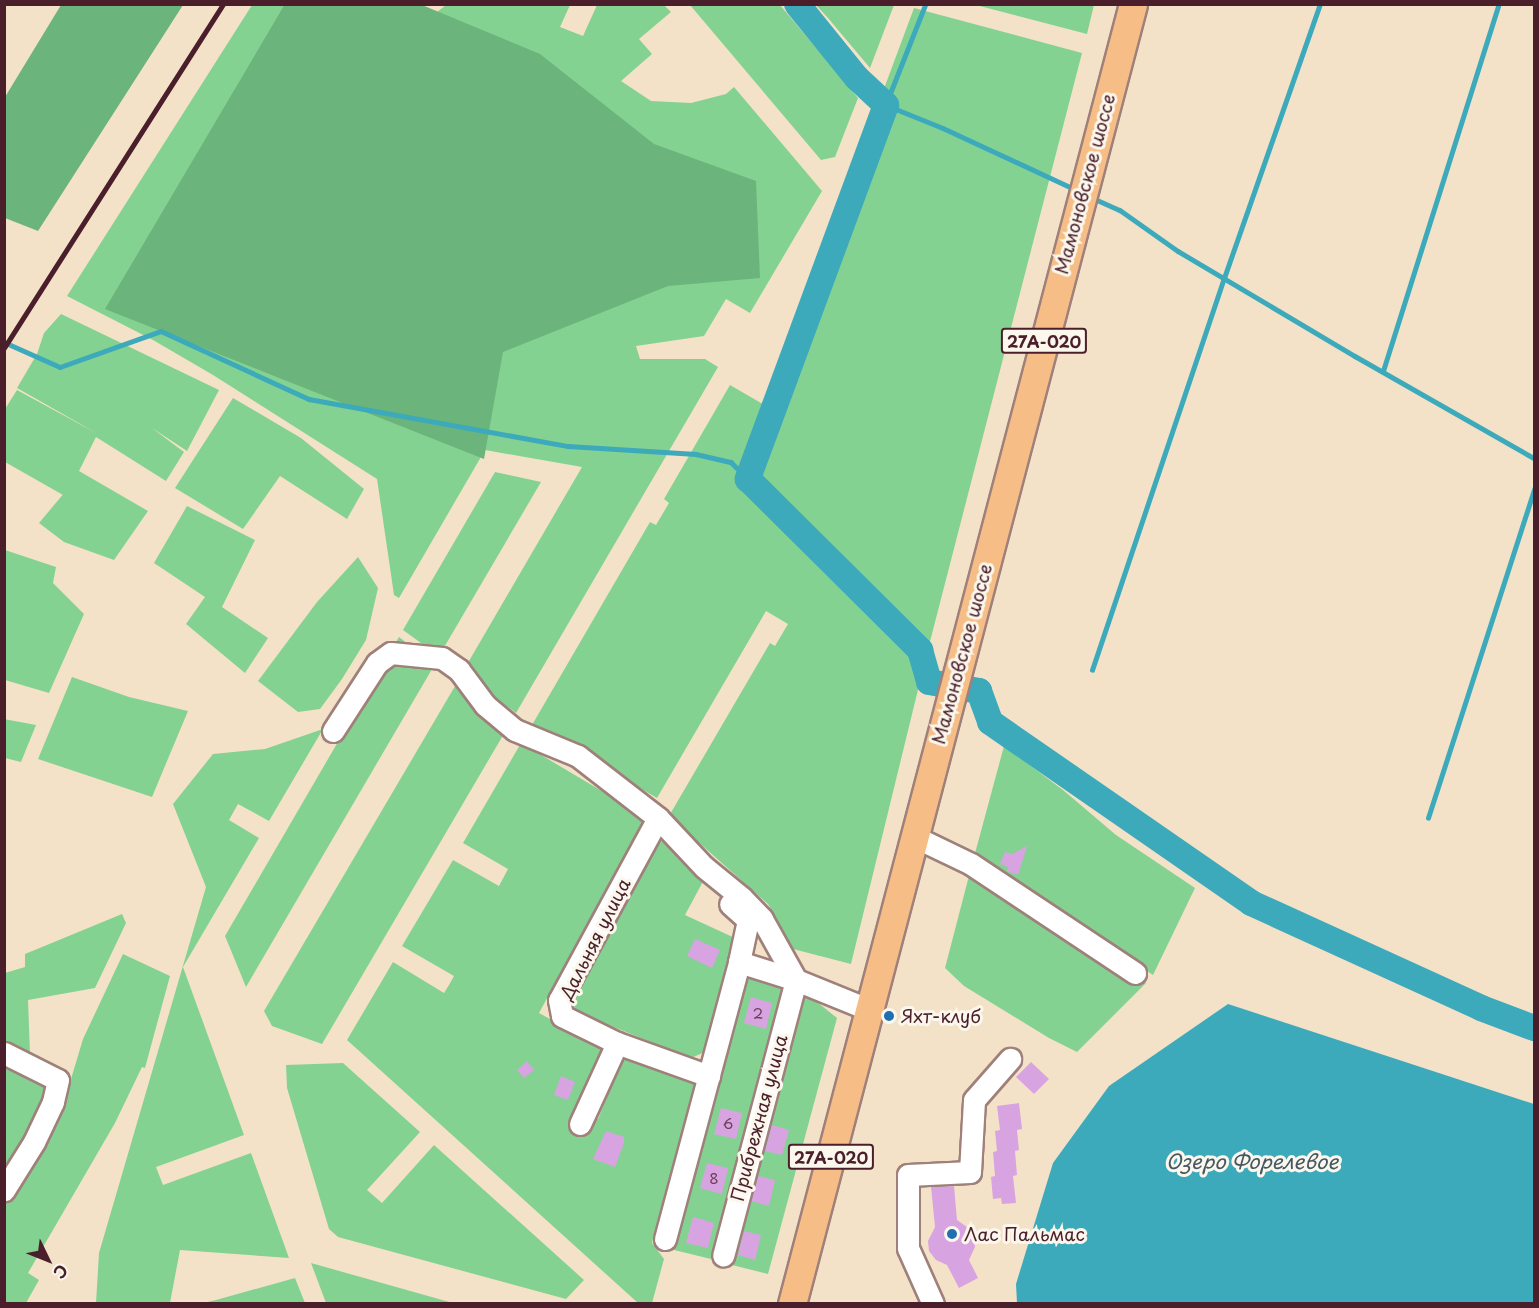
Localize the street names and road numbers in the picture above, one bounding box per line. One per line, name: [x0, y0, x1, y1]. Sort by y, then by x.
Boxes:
street label: Мамоновское шоссе: [1051, 92, 1119, 276]
road number: 27А-020: [1000, 328, 1088, 354]
street label: Мамоновское шоссе: [928, 562, 996, 746]
street label: Дальняя улица: [555, 874, 635, 1004]
street label: Прибрежная улица: [726, 1032, 792, 1204]
road number: 27А-020: [788, 1144, 874, 1170]

